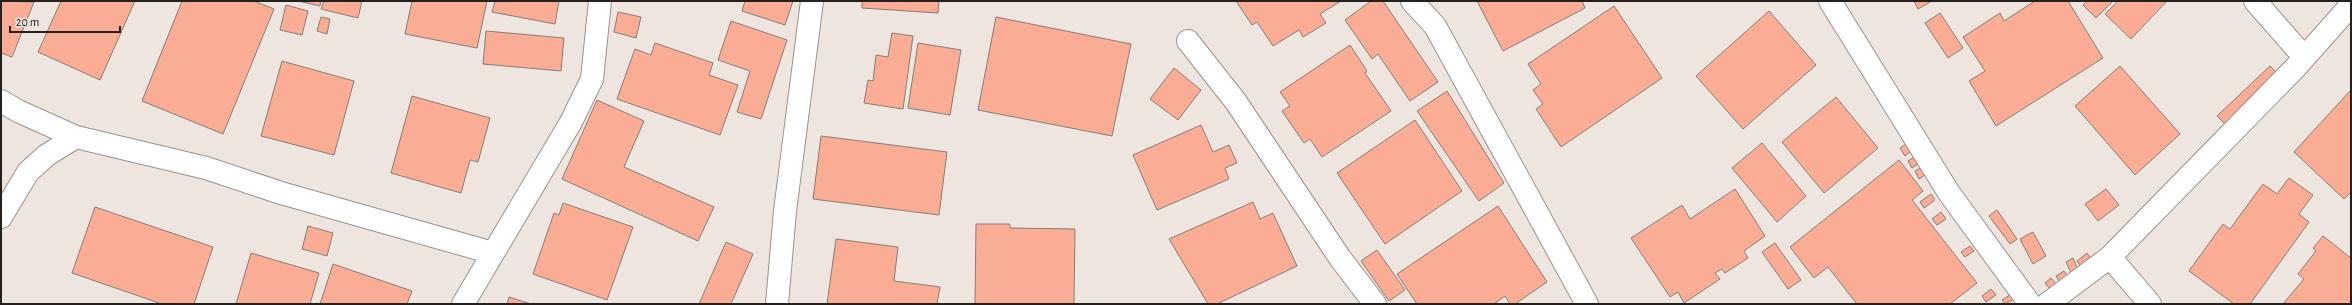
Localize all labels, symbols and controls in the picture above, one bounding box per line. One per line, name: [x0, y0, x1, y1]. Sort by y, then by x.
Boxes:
scale bar: [10, 8, 120, 34]
text: 20 m: [16, 16, 39, 28]

